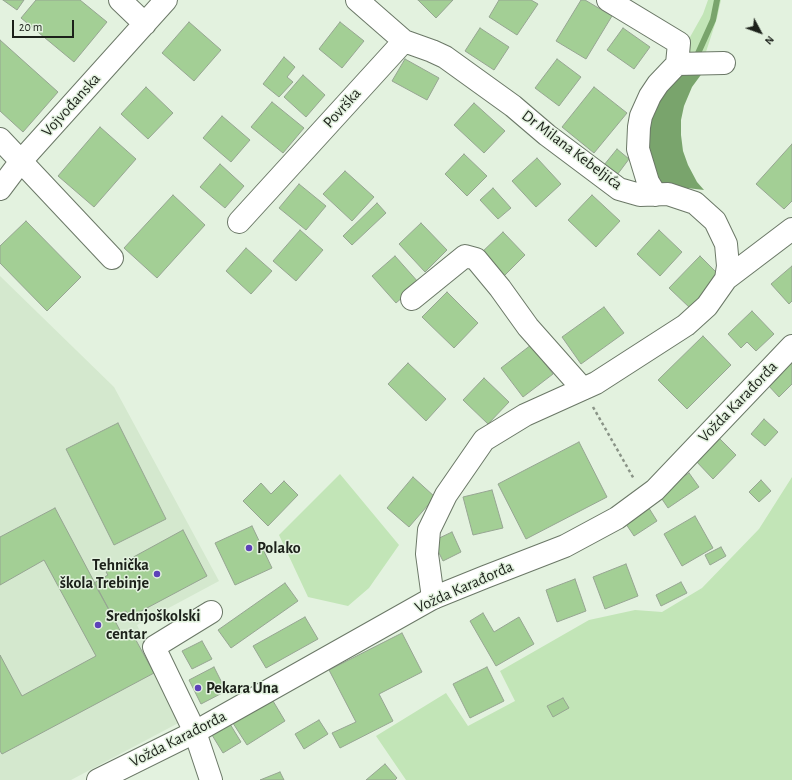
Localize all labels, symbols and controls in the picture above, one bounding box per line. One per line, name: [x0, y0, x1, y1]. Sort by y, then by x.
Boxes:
scale bar: [14, 12, 76, 38]
north arrow: [740, 12, 780, 52]
text: 20 m: [19, 21, 42, 33]
text: N: [763, 34, 776, 47]
street label: Vojvođanska: [37, 69, 105, 141]
street label: Površka: [319, 84, 365, 132]
street label: Dr Milana Kebeljića: [518, 106, 626, 194]
street label: Vožda Karađorđa: [694, 357, 782, 447]
place label: Polako: [257, 538, 301, 558]
marker: Polako: [244, 543, 254, 553]
place label: Tehnička škola Trebinje: [60, 555, 149, 593]
street label: Vožda Karađorđa: [412, 557, 516, 617]
marker: Tehnička škola Trebinje: [152, 569, 162, 579]
place label: Srednjoškolski centar: [106, 606, 200, 644]
marker: Srednjoškolski centar: [93, 620, 103, 630]
place label: Pekara Una: [206, 678, 279, 698]
marker: Pekara Una: [193, 683, 203, 693]
street label: Vožda Karađorđa: [127, 706, 229, 772]

